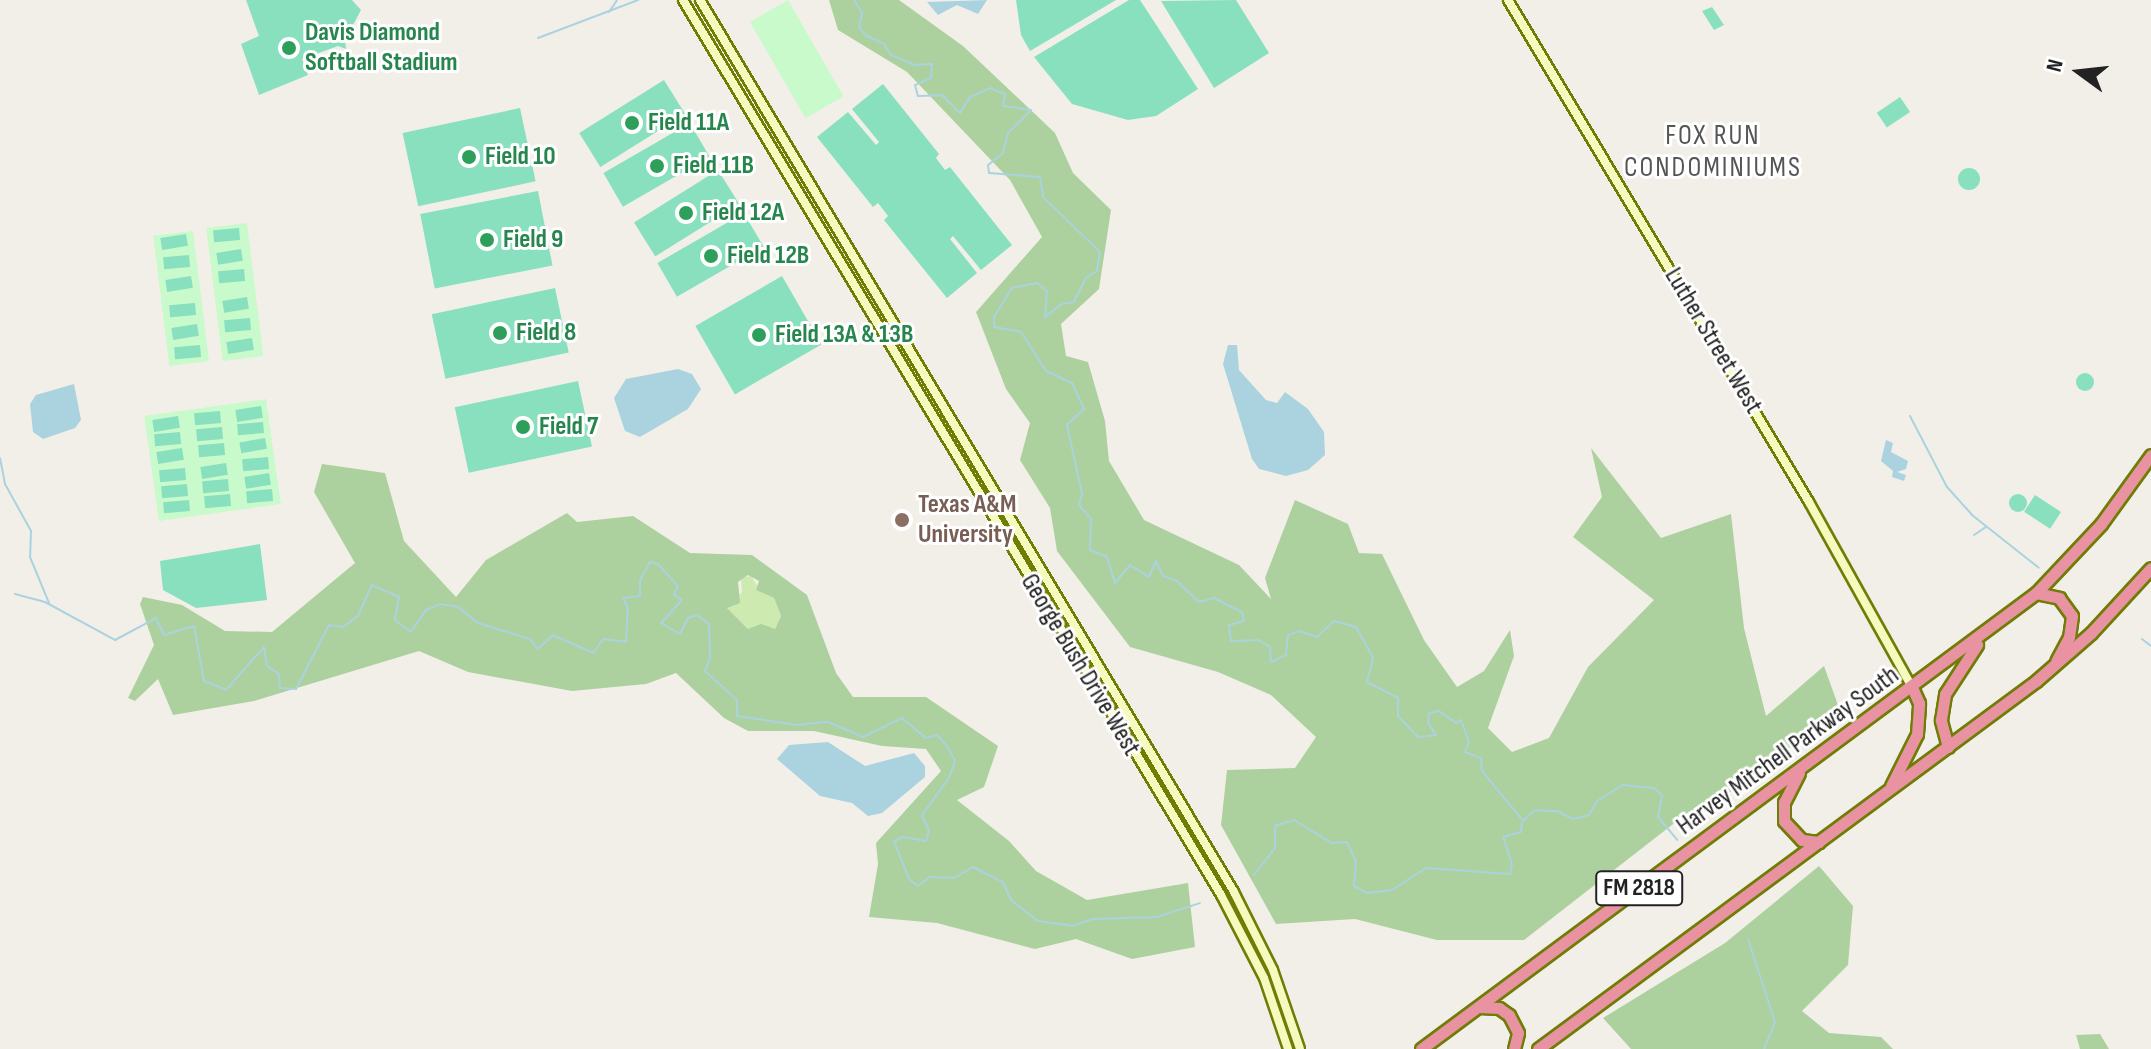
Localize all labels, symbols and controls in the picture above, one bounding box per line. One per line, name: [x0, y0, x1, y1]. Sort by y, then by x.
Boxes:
place label: Davis Diamond Softball Stadium: [305, 17, 458, 78]
north arrow: [2039, 32, 2119, 112]
marker: Davis Diamond Softball Stadium: [280, 39, 298, 57]
text: N: [2041, 56, 2070, 75]
place label: Field 11A: [648, 107, 729, 139]
marker: Field 11A: [623, 114, 641, 132]
district label: FOX RUN CONDOMINIUMS: [1624, 119, 1802, 185]
place label: Field 10: [485, 141, 556, 173]
marker: Field 10: [460, 148, 478, 166]
place label: Field 11B: [673, 150, 754, 182]
marker: Field 11B: [648, 157, 666, 175]
place label: Field 12A: [702, 197, 784, 229]
marker: Field 12A: [677, 204, 695, 222]
place label: Field 9: [503, 224, 563, 256]
marker: Field 9: [478, 231, 496, 249]
place label: Field 12B: [727, 240, 809, 272]
marker: Field 12B: [702, 247, 720, 265]
street label: Luther Street West: [1657, 262, 1769, 420]
place label: Field 8: [516, 317, 576, 349]
place label: Field 13A & 13B: [775, 319, 913, 351]
marker: Field 8: [491, 324, 509, 342]
marker: Field 13A & 13B: [750, 326, 768, 344]
place label: Field 7: [539, 411, 598, 443]
marker: Field 7: [514, 418, 532, 436]
place label: Texas A&M University: [918, 489, 1016, 550]
marker: Texas A&M University: [893, 511, 911, 529]
street label: George Bush Drive West: [1013, 568, 1147, 762]
street label: Harvey Mitchell Parkway South: [1671, 660, 1905, 842]
road number: FM 2818: [1595, 868, 1683, 908]

